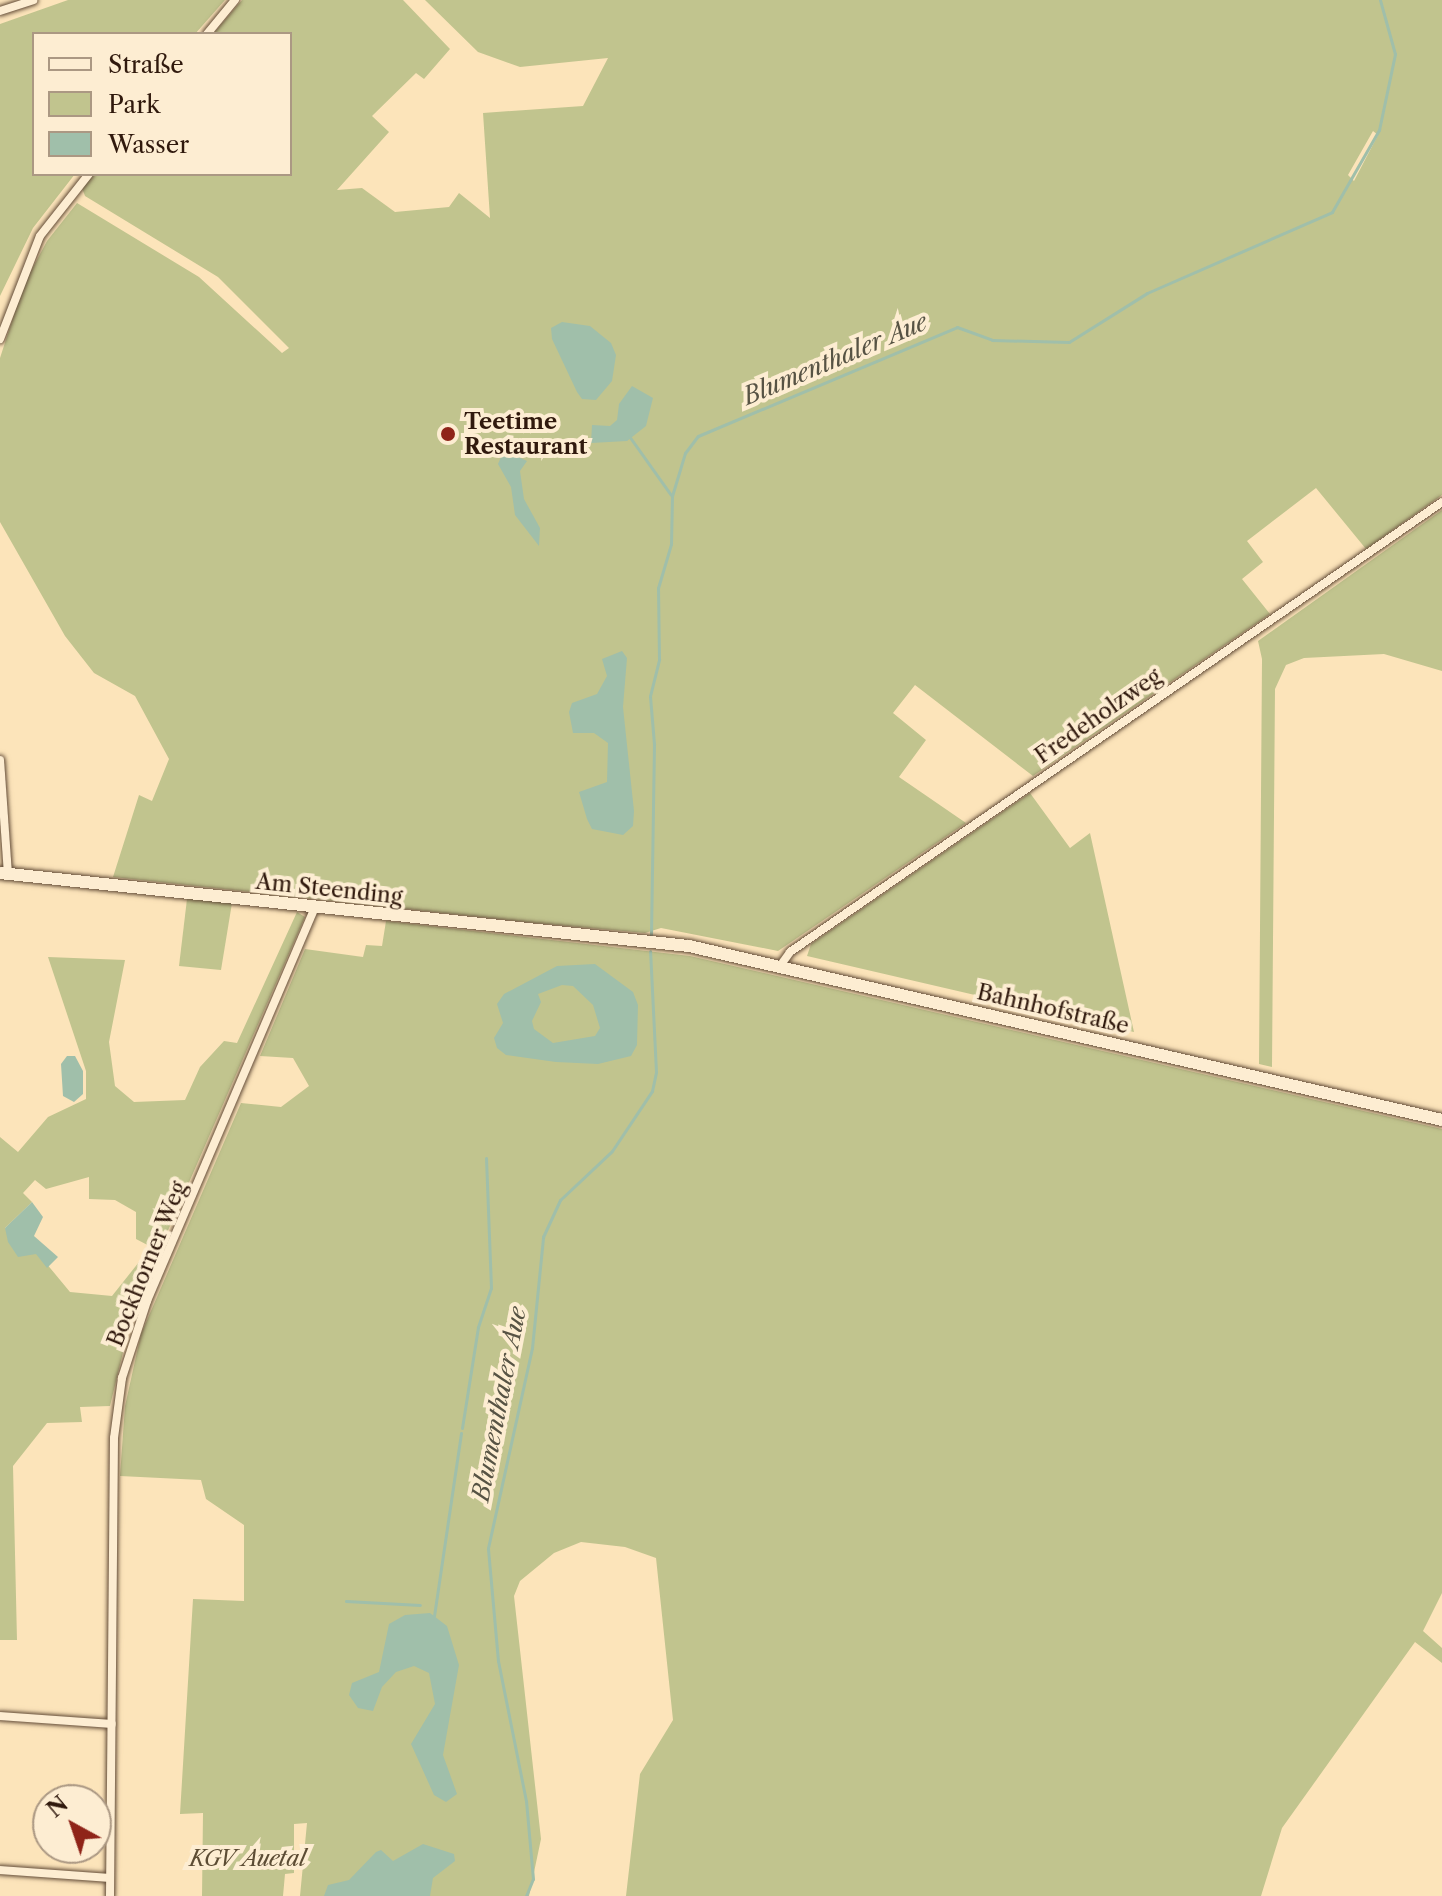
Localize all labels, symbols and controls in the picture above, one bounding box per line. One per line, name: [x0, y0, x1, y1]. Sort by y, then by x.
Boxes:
legend: [32, 32, 292, 176]
text: Straße: [108, 50, 184, 79]
text: Park: [108, 90, 160, 119]
text: Wasser: [108, 130, 189, 159]
water label: Blumenthaler Aue: [738, 307, 932, 411]
place label: Teetime Restaurant: [464, 408, 587, 460]
marker: Teetime Restaurant: [439, 425, 457, 443]
street label: Fredeholzweg: [1030, 663, 1166, 769]
street label: Am Steending: [254, 868, 404, 910]
street label: Bahnhofstraße: [974, 979, 1132, 1039]
street label: Bockhorner Weg: [102, 1177, 192, 1351]
water label: Blumenthaler Aue: [466, 1304, 532, 1504]
north arrow: [32, 1784, 112, 1864]
text: N: [42, 1790, 74, 1823]
park label: KGV Auetal: [190, 1846, 306, 1872]

